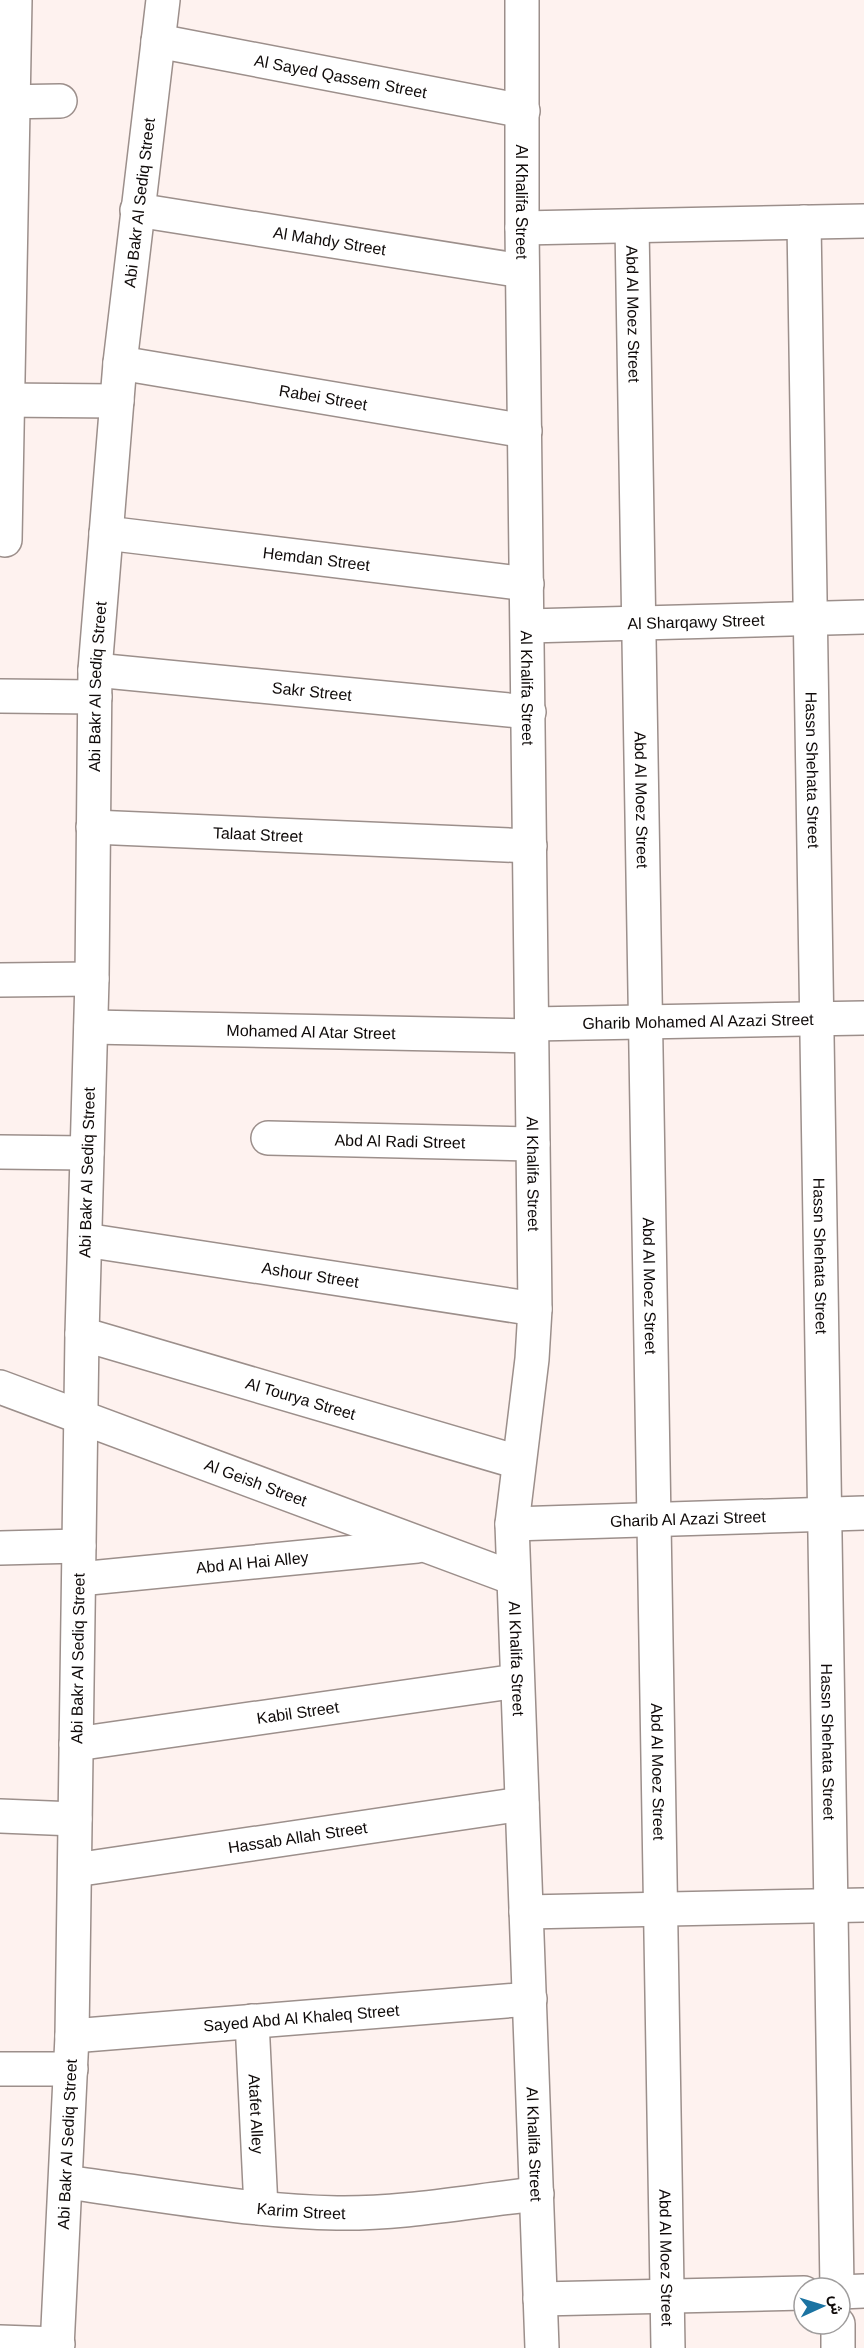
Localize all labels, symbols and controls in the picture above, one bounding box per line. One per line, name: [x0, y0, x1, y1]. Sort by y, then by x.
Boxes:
street label: Al Sayed Qassem Street: [253, 52, 429, 101]
street label: Abi Bakr Al Sediq Street: [121, 116, 158, 289]
street label: Al Khalifa Street: [513, 145, 530, 260]
street label: Al Mahdy Street: [272, 224, 388, 258]
street label: Abd Al Moez Street: [623, 245, 643, 383]
street label: Rabei Street: [278, 382, 369, 413]
street label: Hemdan Street: [262, 544, 371, 574]
street label: Abi Bakr Al Sediq Street: [86, 600, 110, 772]
street label: Al Sharqawy Street: [627, 612, 765, 632]
street label: Al Khalifa Street: [518, 630, 536, 746]
street label: Sakr Street: [271, 679, 353, 704]
street label: Hassn Shehata Street: [803, 691, 822, 849]
street label: Abd Al Moez Street: [632, 731, 651, 869]
street label: Talaat Street: [213, 824, 304, 845]
street label: Gharib Mohamed Al Azazi Street: [582, 1011, 814, 1032]
street label: Mohamed Al Atar Street: [226, 1022, 396, 1042]
street label: Abi Bakr Al Sediq Street: [76, 1086, 98, 1258]
street label: Al Khalifa Street: [524, 1116, 542, 1232]
street label: Abd Al Radi Street: [334, 1132, 466, 1151]
street label: Hassn Shehata Street: [810, 1177, 830, 1335]
street label: Abd Al Moez Street: [640, 1217, 659, 1355]
street label: Ashour Street: [261, 1259, 360, 1291]
street label: Al Tourya Street: [244, 1375, 358, 1423]
street label: Al Geish Street: [202, 1456, 310, 1510]
street label: Gharib Al Azazi Street: [610, 1508, 767, 1530]
street label: Abd Al Hai Alley: [195, 1549, 309, 1577]
street label: Abi Bakr Al Sediq Street: [68, 1572, 88, 1744]
street label: Al Khalifa Street: [506, 1601, 527, 1717]
street label: Hassn Shehata Street: [818, 1663, 838, 1821]
street label: Kabil Street: [256, 1698, 341, 1727]
street label: Abd Al Moez Street: [648, 1703, 667, 1841]
street label: Hassab Allah Street: [227, 1819, 369, 1856]
street label: Sayed Abd Al Khaleq Street: [203, 2002, 401, 2034]
street label: Abi Bakr Al Sediq Street: [55, 2058, 80, 2230]
street label: Atafet Alley: [246, 2073, 266, 2154]
street label: Al Khalifa Street: [523, 2087, 545, 2202]
street label: Abd Al Moez Street: [656, 2189, 676, 2327]
street label: Karim Street: [256, 2200, 346, 2222]
north arrow: [792, 2276, 852, 2336]
text: ش: [826, 2295, 846, 2315]

